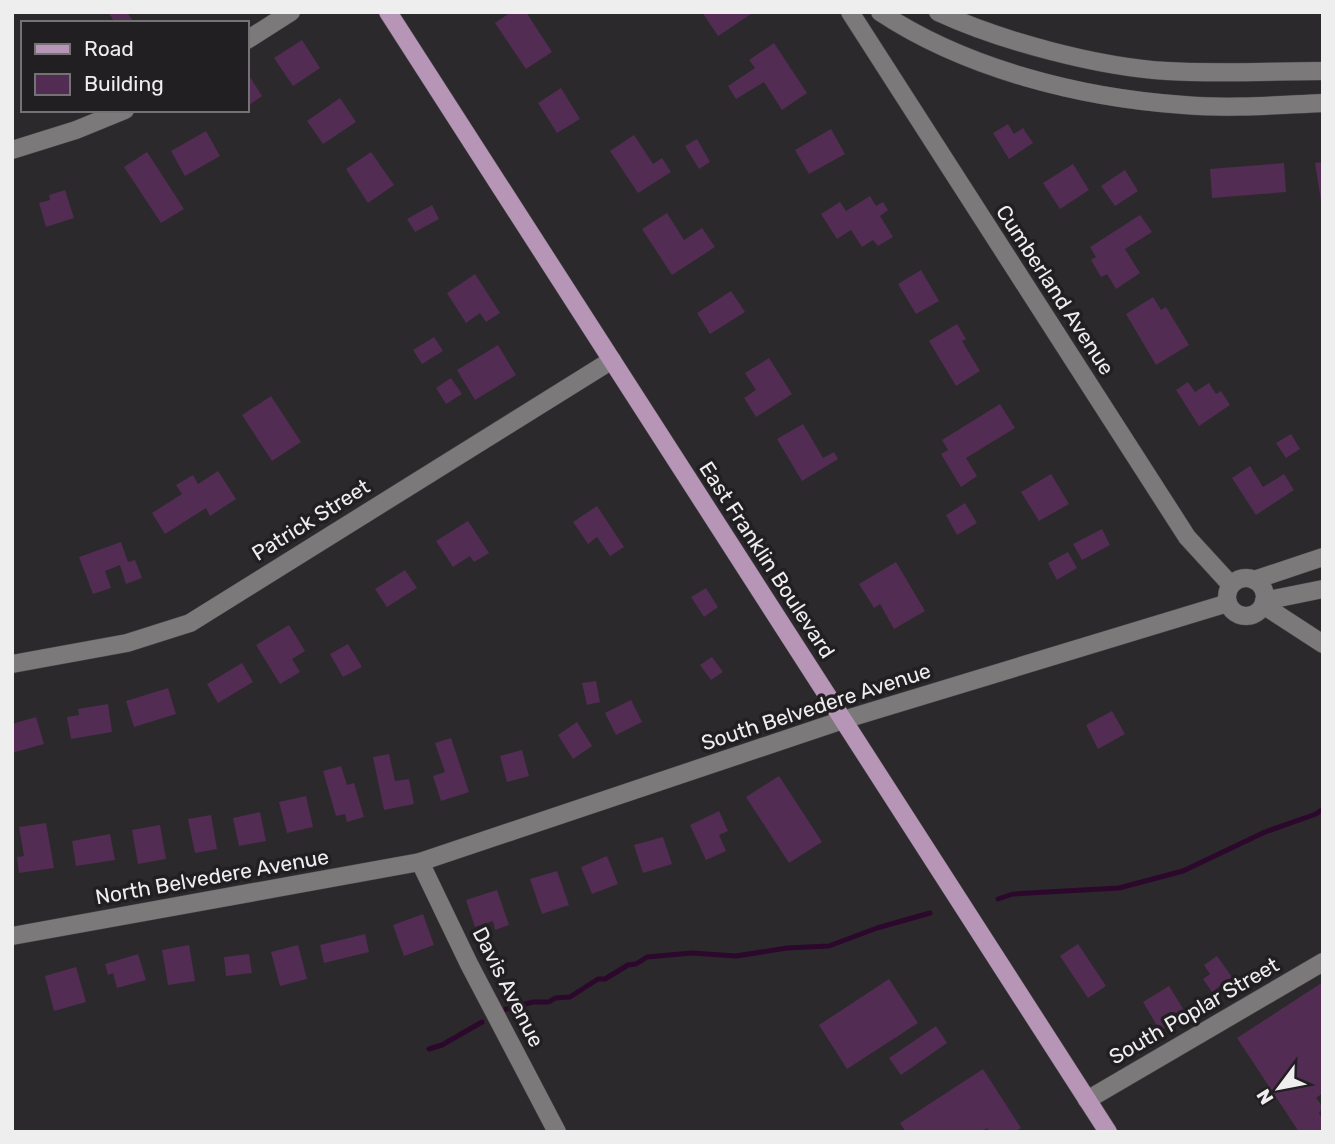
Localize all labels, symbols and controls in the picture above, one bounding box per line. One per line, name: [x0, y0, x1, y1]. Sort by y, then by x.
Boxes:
legend: [21, 21, 248, 112]
text: Road: [84, 36, 134, 61]
text: Building: [84, 71, 164, 96]
street label: Cumberland Avenue: [991, 200, 1120, 379]
street label: East Franklin Boulevard: [694, 457, 840, 663]
street label: Patrick Street: [247, 473, 374, 566]
street label: South Belvedere Avenue: [698, 658, 934, 755]
street label: North Belvedere Avenue: [93, 844, 331, 909]
street label: Davis Avenue: [467, 923, 549, 1051]
street label: South Poplar Street: [1104, 952, 1283, 1069]
north arrow: [1244, 1053, 1314, 1123]
text: N: [1252, 1085, 1278, 1109]

